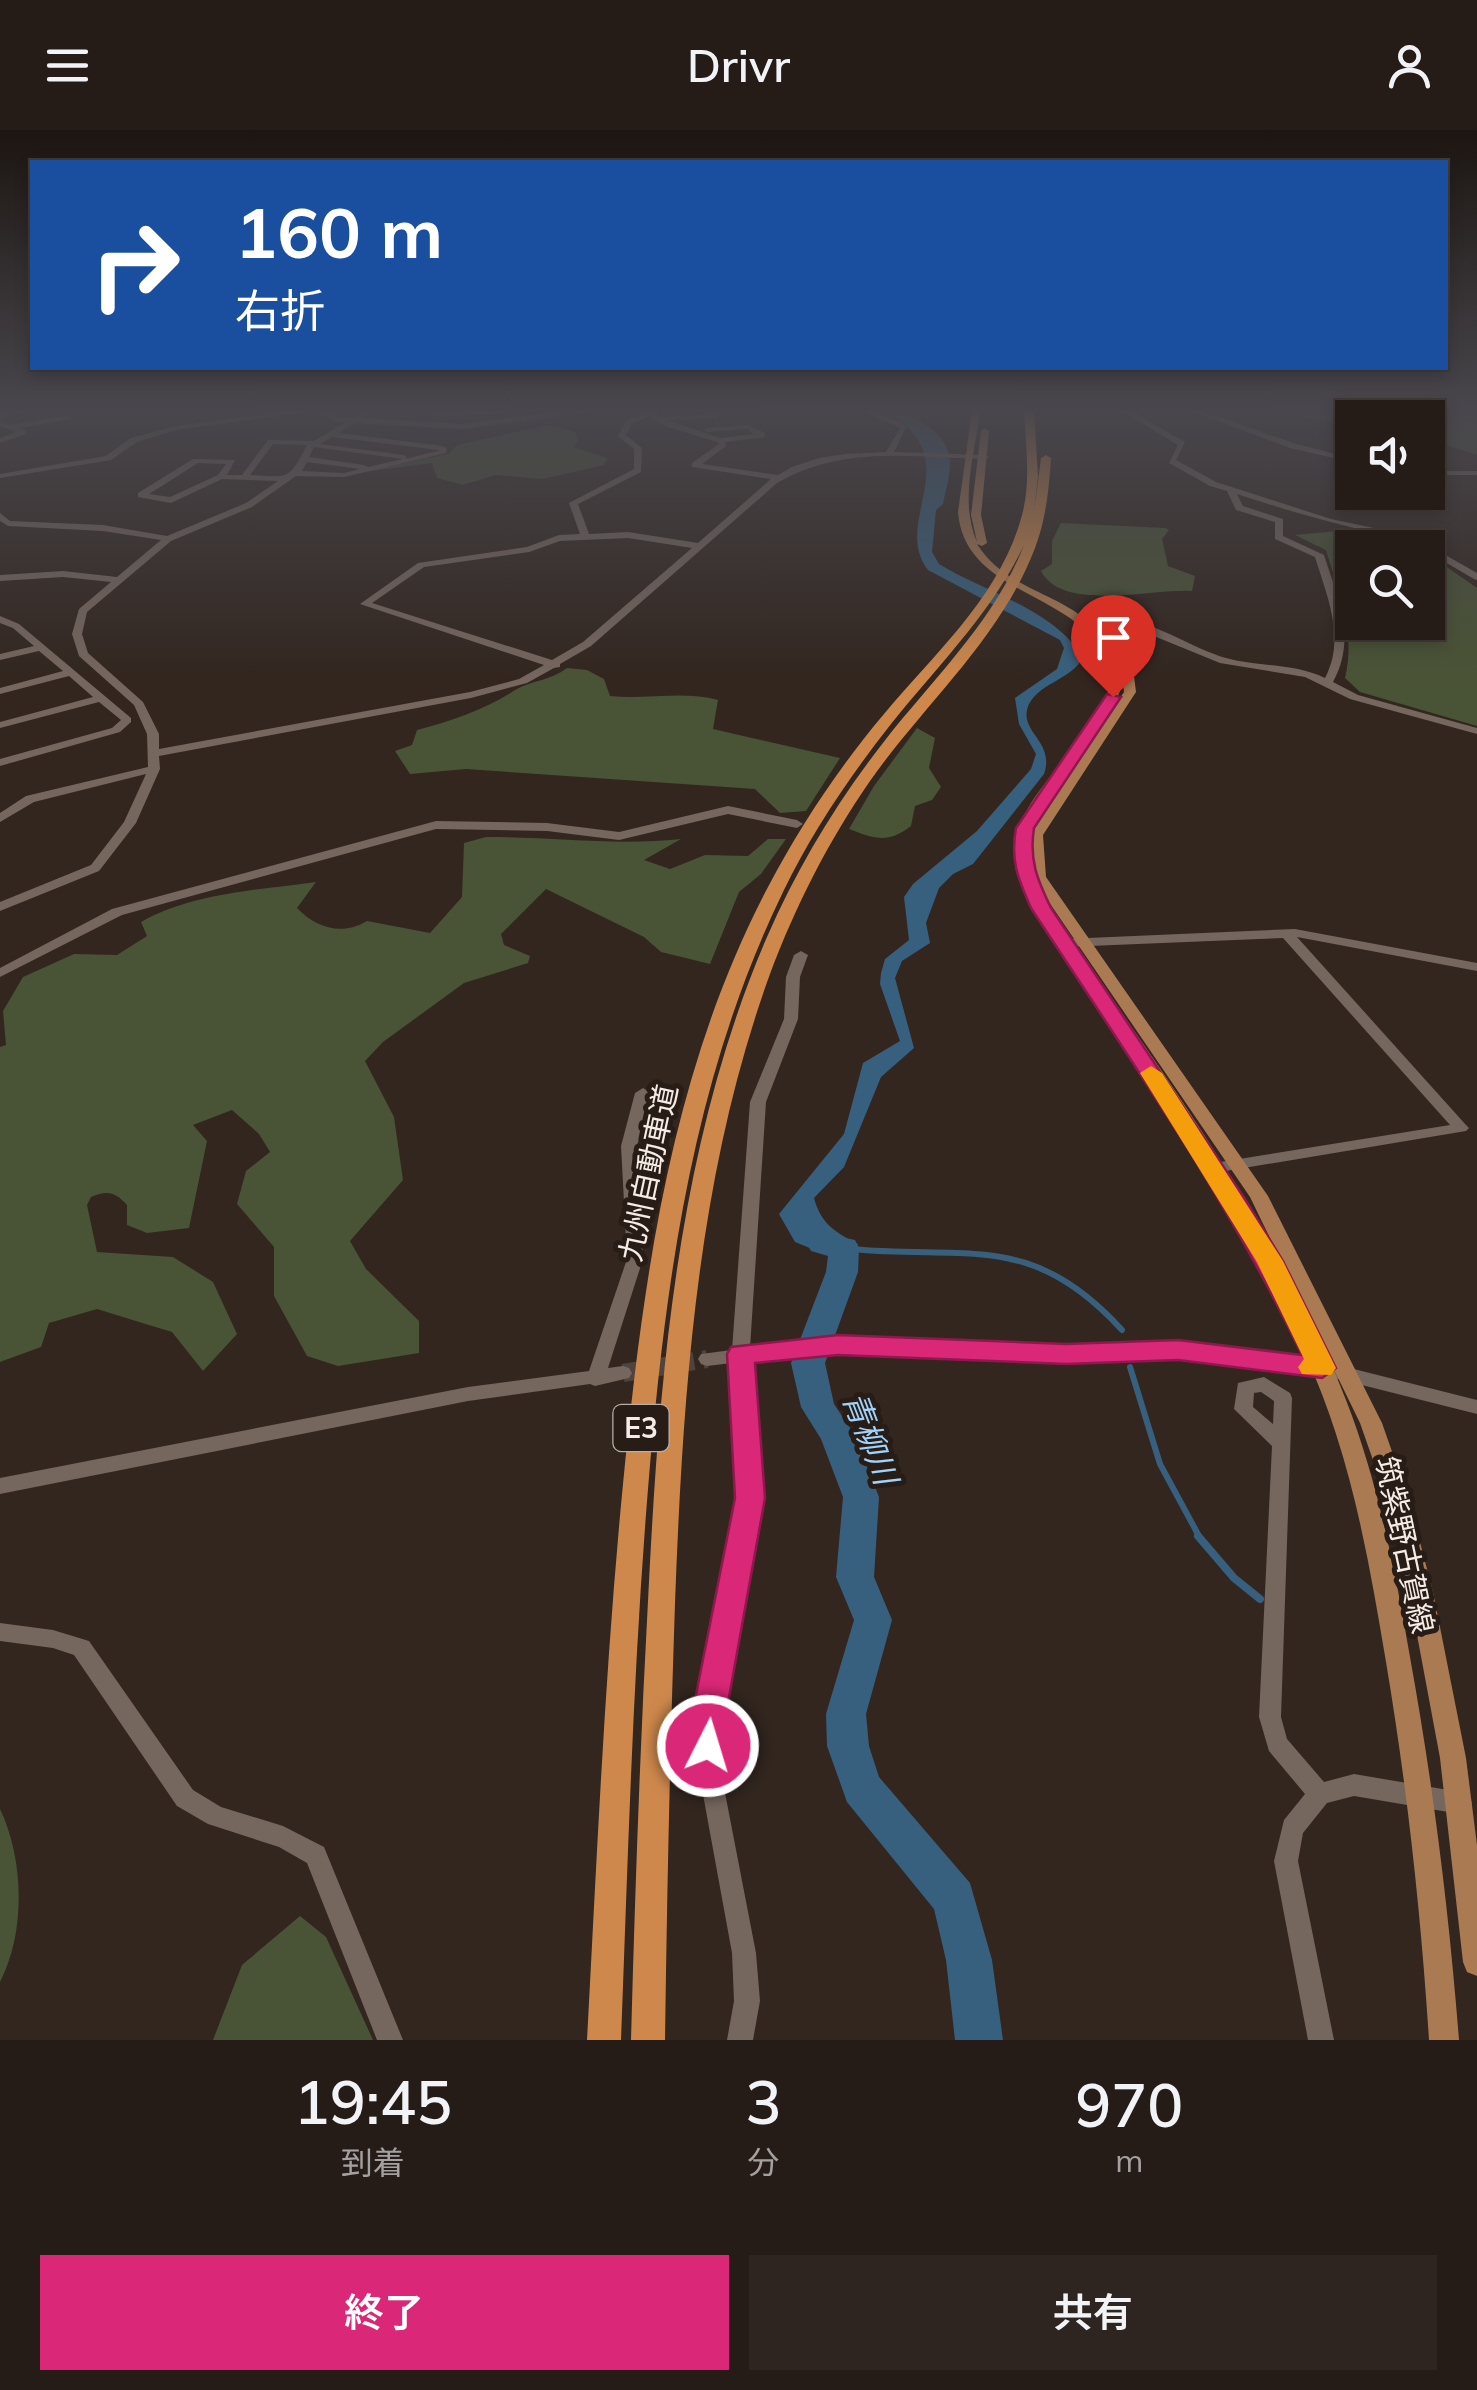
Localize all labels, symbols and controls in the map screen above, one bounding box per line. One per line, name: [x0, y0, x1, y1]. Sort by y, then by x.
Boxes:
text: Drivr: [687, 37, 790, 93]
icon: menu: [40, 38, 95, 93]
icon: person: [1382, 38, 1437, 93]
text: 160 m: [235, 188, 443, 276]
icon: right: [70, 200, 200, 330]
text: 右折: [235, 282, 325, 338]
map controls: [1335, 400, 1445, 640]
button: sound: [1335, 400, 1445, 510]
button: search: [1335, 530, 1445, 640]
pin: [1071, 595, 1156, 698]
icon: arrive: [1086, 610, 1141, 665]
street label: 九州自動車道: [611, 1081, 685, 1265]
water label: 青柳川: [835, 1386, 908, 1492]
road number: E3: [614, 1405, 668, 1451]
street label: 筑紫野古賀線: [1368, 1453, 1442, 1637]
position arrow: [656, 1694, 760, 1798]
text: 19:45: [294, 2064, 452, 2139]
text: 3: [746, 2064, 782, 2139]
text: 970: [1075, 2067, 1183, 2142]
text: m: [1115, 2140, 1143, 2180]
text: 到着: [341, 2142, 405, 2182]
text: 分: [748, 2142, 780, 2182]
button: 終了: [40, 2255, 729, 2370]
button: 共有: [749, 2255, 1437, 2370]

